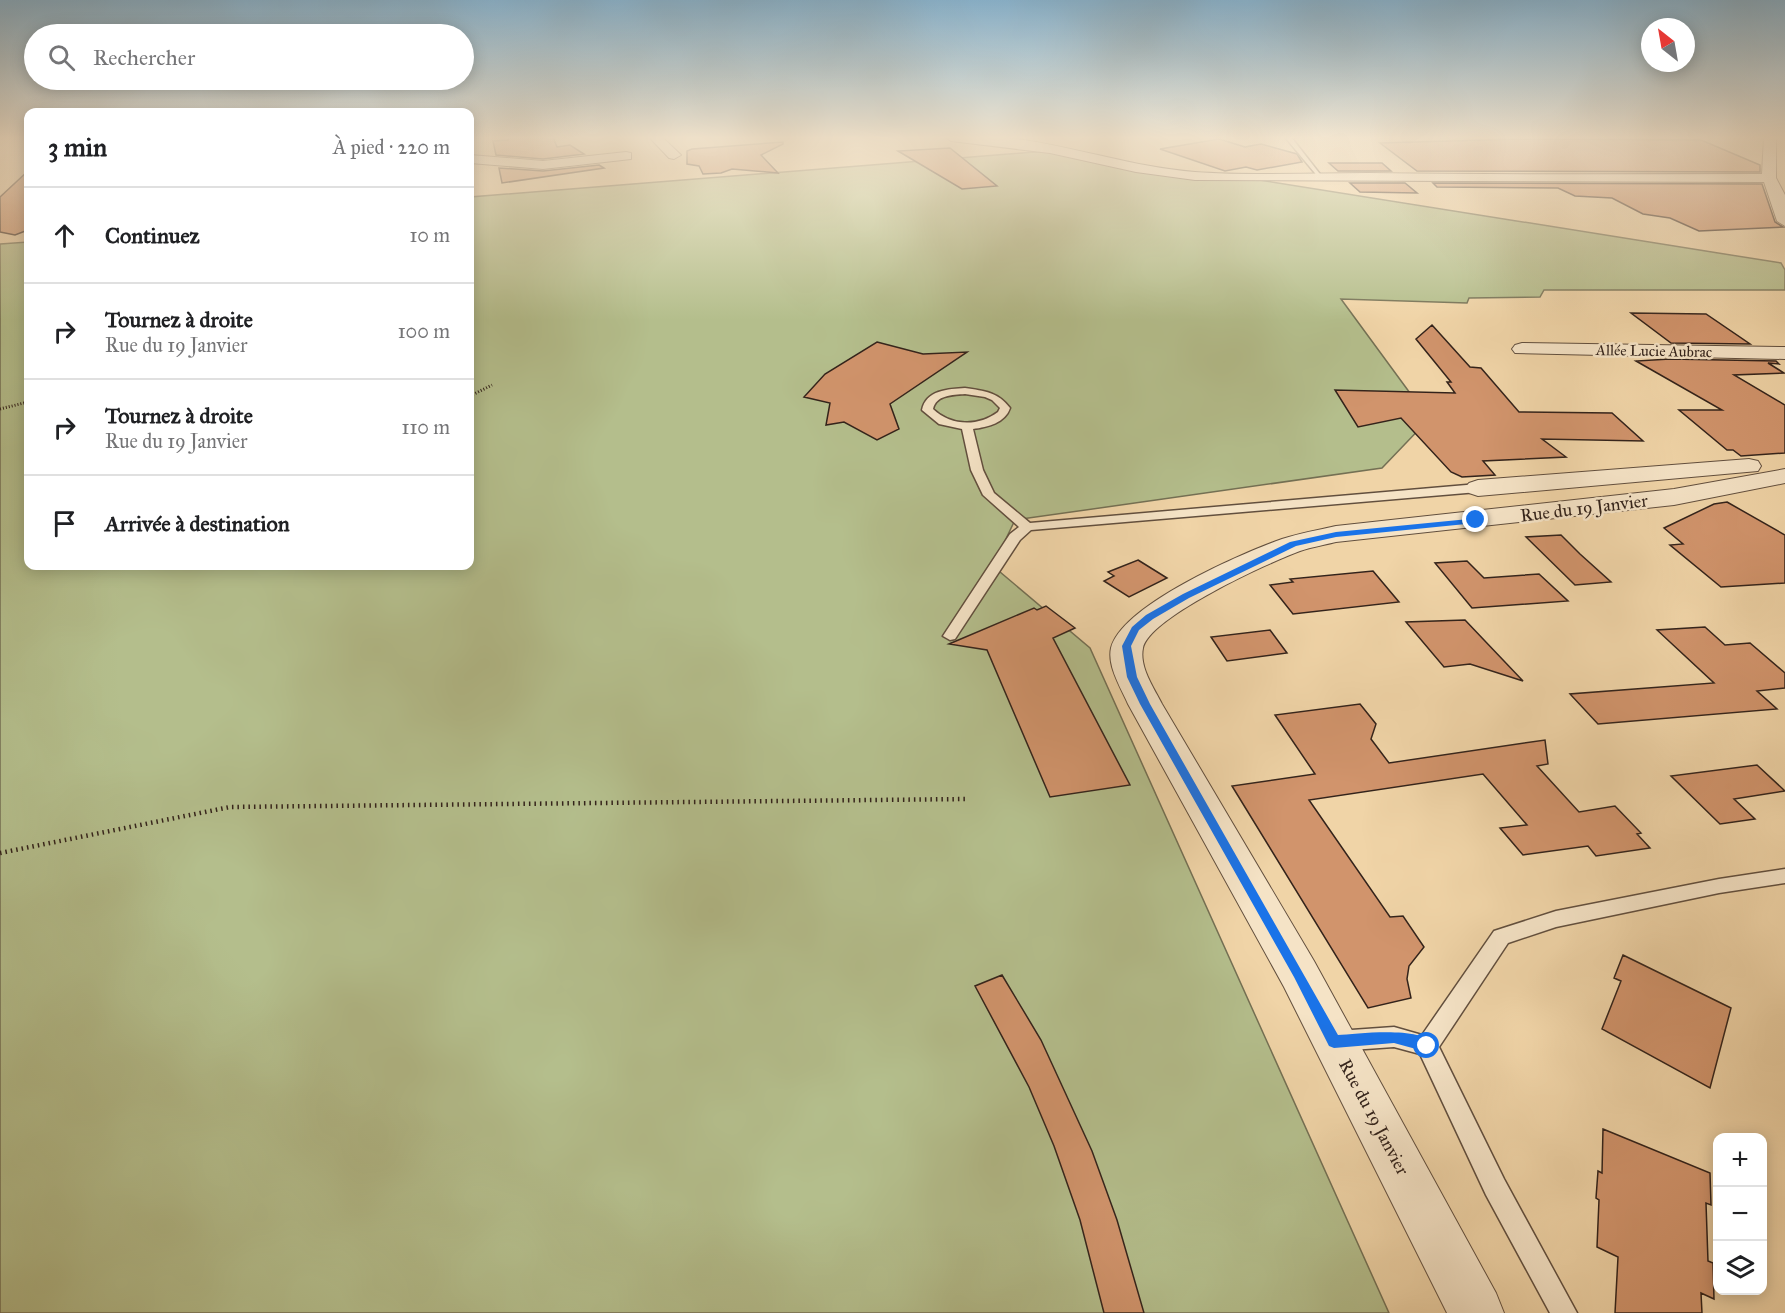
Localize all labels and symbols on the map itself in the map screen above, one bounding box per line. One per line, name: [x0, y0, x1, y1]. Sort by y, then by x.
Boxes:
north arrow: [1641, 18, 1695, 72]
street label: Allée Lucie Aubrac: [1595, 341, 1712, 361]
street label: Rue du 19 Janvier: [1519, 489, 1649, 528]
route end: [1462, 506, 1488, 532]
route start: [1413, 1032, 1439, 1058]
street label: Rue du 19 Janvier: [1333, 1055, 1414, 1179]

